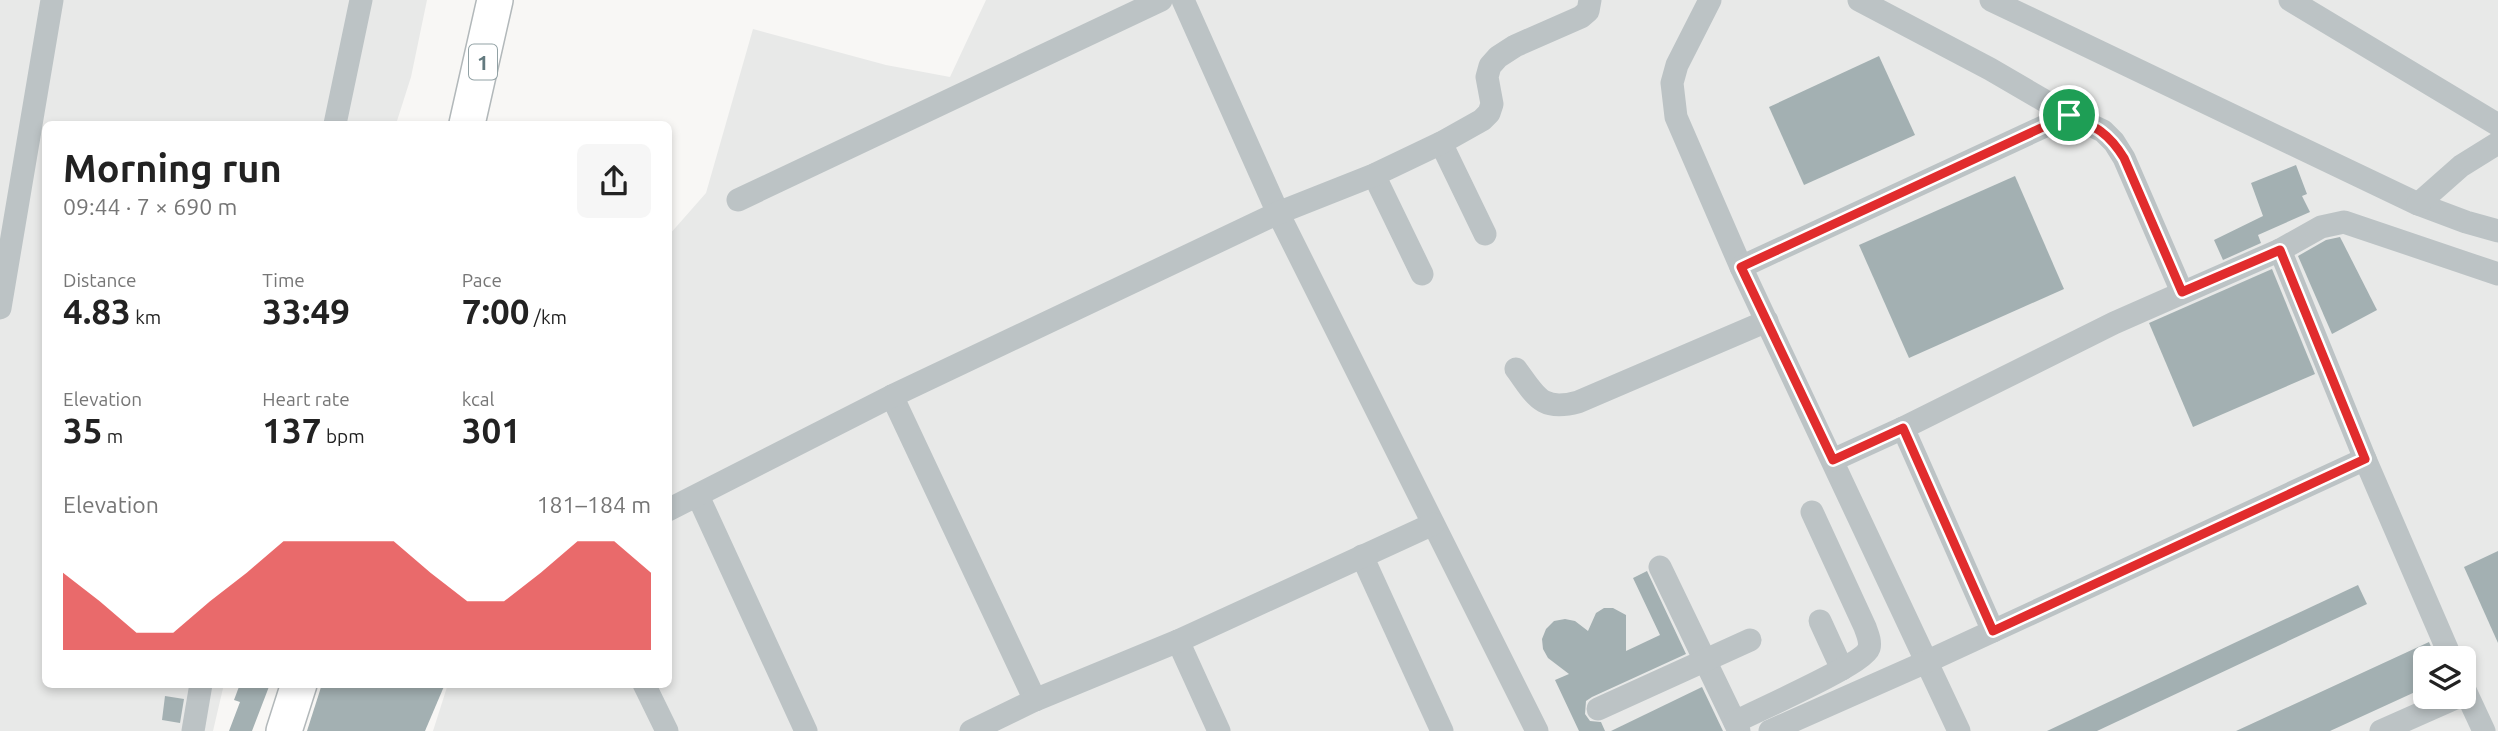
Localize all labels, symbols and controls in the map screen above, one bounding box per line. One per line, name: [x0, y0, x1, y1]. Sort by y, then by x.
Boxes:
road number: 1: [469, 44, 497, 80]
pin: [2039, 85, 2099, 145]
icon: arrive: [2050, 96, 2088, 134]
button: share: [577, 144, 651, 218]
text: Morning run: [63, 147, 282, 189]
text: 09:44 · 7 × 690 m: [63, 194, 237, 219]
text: Distance: [63, 269, 137, 291]
text: Time: [262, 269, 305, 291]
text: Pace: [462, 269, 502, 291]
text: 4.83: [63, 291, 131, 331]
text: 33:49: [262, 291, 350, 331]
text: 7:00: [462, 291, 530, 331]
text: km: [131, 306, 161, 328]
text: /km: [530, 306, 567, 328]
text: Elevation: [63, 388, 142, 410]
text: Heart rate: [262, 388, 350, 410]
text: kcal: [462, 388, 494, 410]
text: 35: [63, 410, 102, 450]
text: 137: [262, 410, 322, 450]
text: 301: [462, 410, 521, 450]
text: m: [102, 425, 123, 447]
text: bpm: [322, 425, 365, 447]
text: Elevation: [63, 492, 159, 517]
text: 181–184 m: [537, 492, 651, 517]
map controls: [2413, 646, 2476, 709]
button: layers: [2413, 646, 2476, 709]

